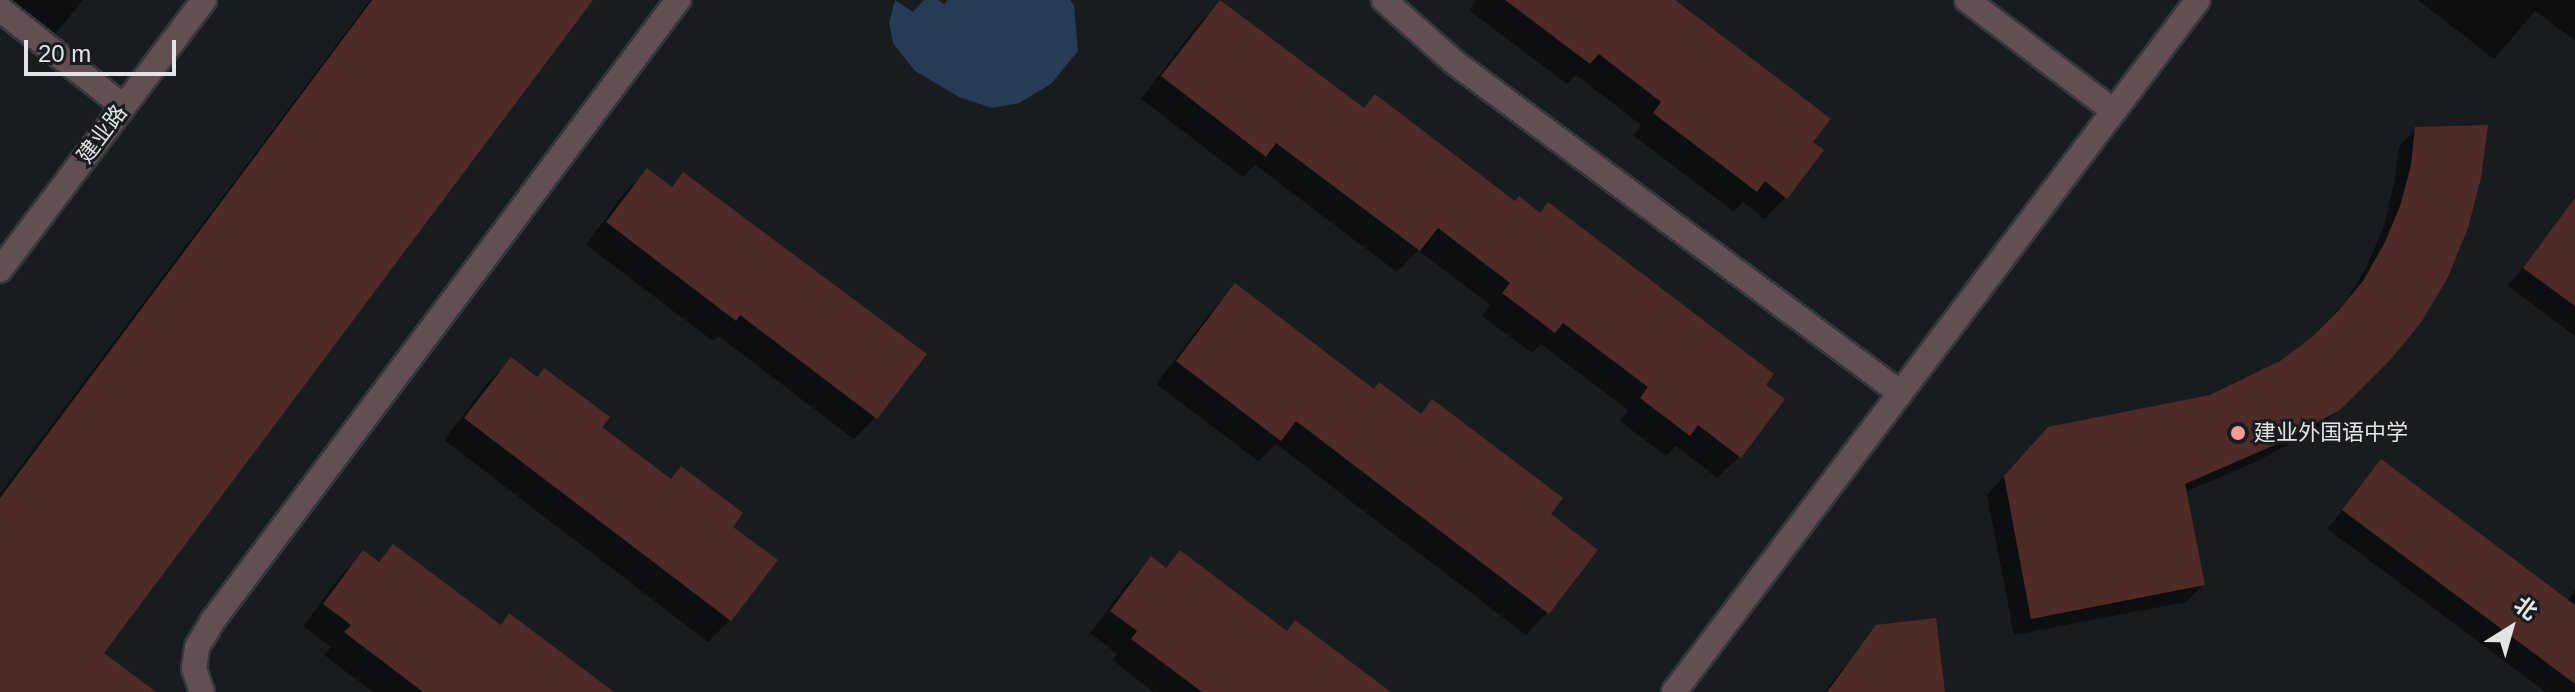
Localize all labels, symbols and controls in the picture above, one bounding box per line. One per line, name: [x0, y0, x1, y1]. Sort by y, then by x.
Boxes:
scale bar: [28, 24, 180, 74]
text: 20 m: [38, 40, 91, 67]
street label: 建业路: [72, 100, 132, 168]
place label: 建业外国语中学: [2254, 420, 2408, 446]
marker: 建业外国语中学: [2229, 424, 2247, 442]
north arrow: [2471, 588, 2551, 668]
text: 北: [2509, 592, 2542, 625]

